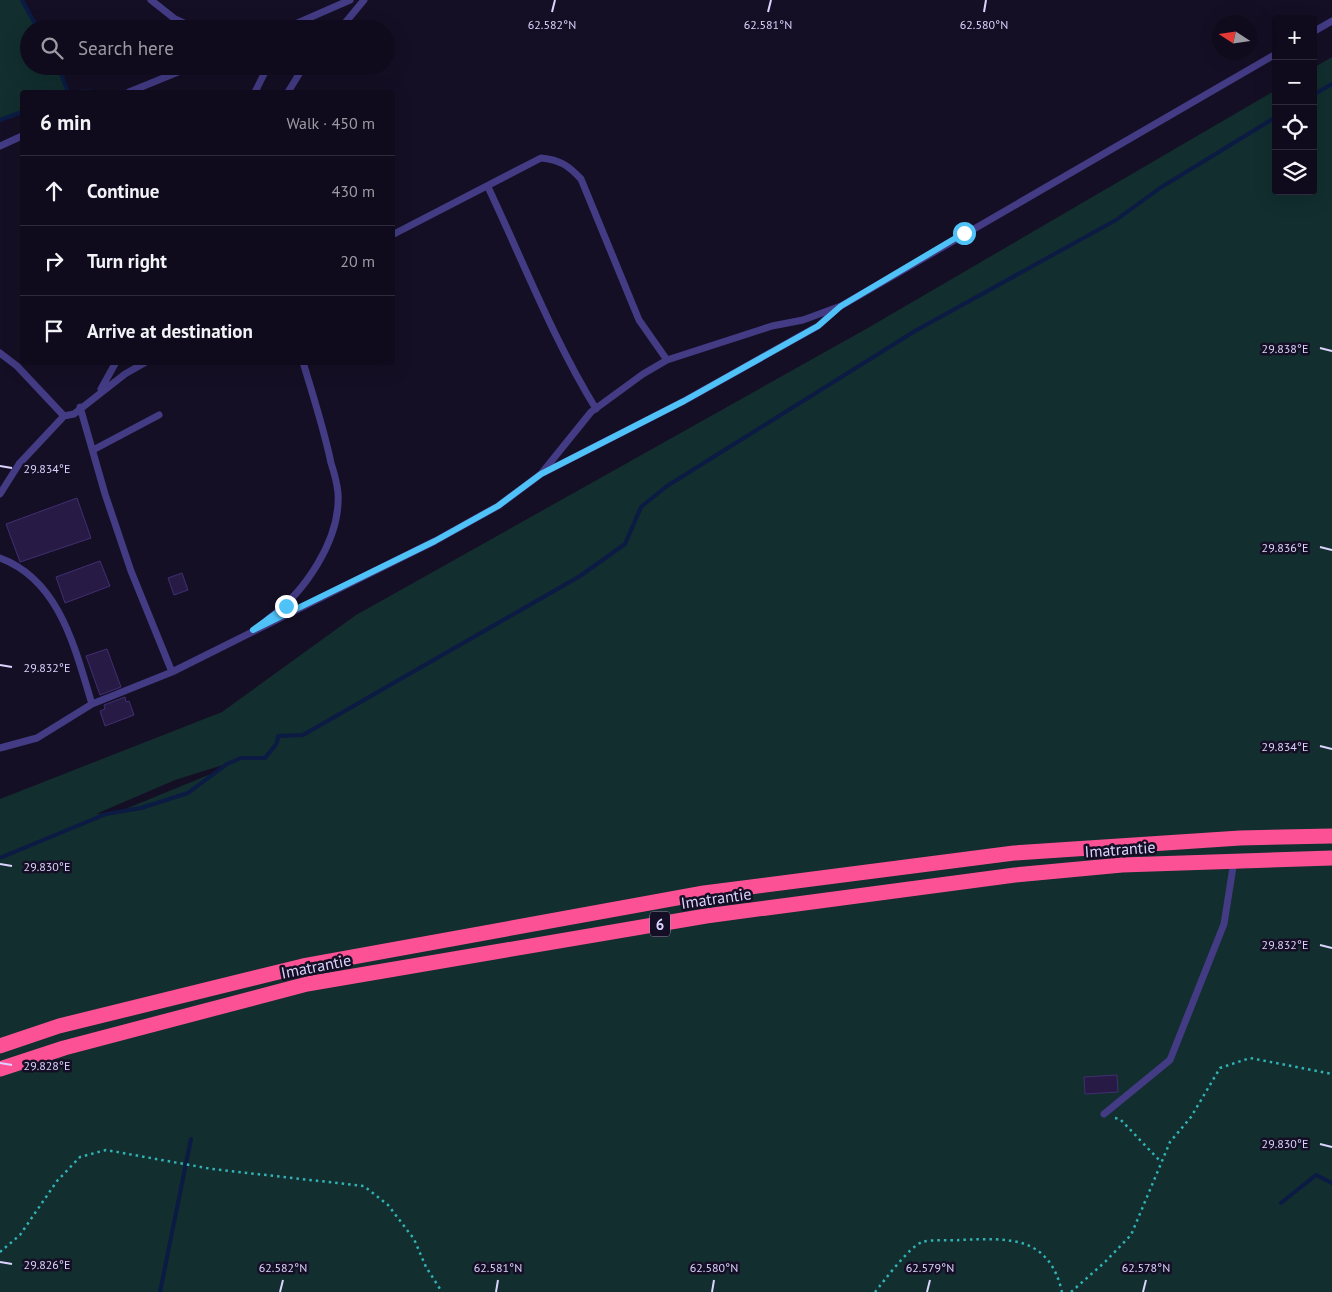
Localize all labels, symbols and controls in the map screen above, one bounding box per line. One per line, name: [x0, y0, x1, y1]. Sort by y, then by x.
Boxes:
north arrow: [1212, 15, 1257, 60]
map controls: [1272, 15, 1317, 195]
button: +: [1272, 15, 1317, 60]
text: 62.582°N: [528, 17, 576, 32]
text: 62.581°N: [744, 17, 792, 32]
text: 62.580°N: [960, 17, 1008, 32]
search box: [20, 20, 395, 75]
icon: search: [38, 34, 66, 62]
text: Search here: [78, 36, 174, 60]
button: −: [1272, 60, 1317, 105]
button: locate: [1272, 105, 1317, 150]
text: 6 min: [40, 109, 91, 136]
text: Walk · 450 m: [286, 113, 375, 133]
button: layers: [1272, 150, 1317, 195]
icon: ahead: [40, 177, 68, 205]
text: Continue: [87, 179, 159, 203]
text: 430 m: [332, 181, 375, 201]
route start: [953, 222, 976, 245]
icon: right: [40, 247, 68, 275]
text: Turn right: [87, 249, 167, 273]
text: 20 m: [340, 251, 375, 271]
icon: arrive: [40, 317, 68, 345]
text: Arrive at destination: [87, 319, 253, 343]
text: 29.838°E: [1262, 341, 1308, 356]
text: 29.834°E: [24, 461, 70, 476]
text: 29.836°E: [1262, 540, 1308, 555]
route end: [275, 595, 298, 618]
text: 29.832°E: [24, 660, 70, 675]
text: 29.834°E: [1262, 739, 1308, 754]
street label: Imatrantie: [1084, 837, 1156, 861]
text: 29.830°E: [24, 859, 70, 874]
street label: Imatrantie: [679, 883, 753, 913]
road number: 6: [650, 912, 670, 936]
text: 29.832°E: [1262, 937, 1308, 952]
street label: Imatrantie: [279, 949, 353, 983]
text: 29.828°E: [24, 1058, 70, 1073]
text: 29.830°E: [1262, 1136, 1308, 1151]
text: 29.826°E: [24, 1257, 70, 1272]
text: 62.582°N: [259, 1260, 307, 1275]
text: 62.581°N: [474, 1260, 522, 1275]
text: 62.580°N: [690, 1260, 738, 1275]
text: 62.579°N: [906, 1260, 954, 1275]
text: 62.578°N: [1122, 1260, 1170, 1275]

